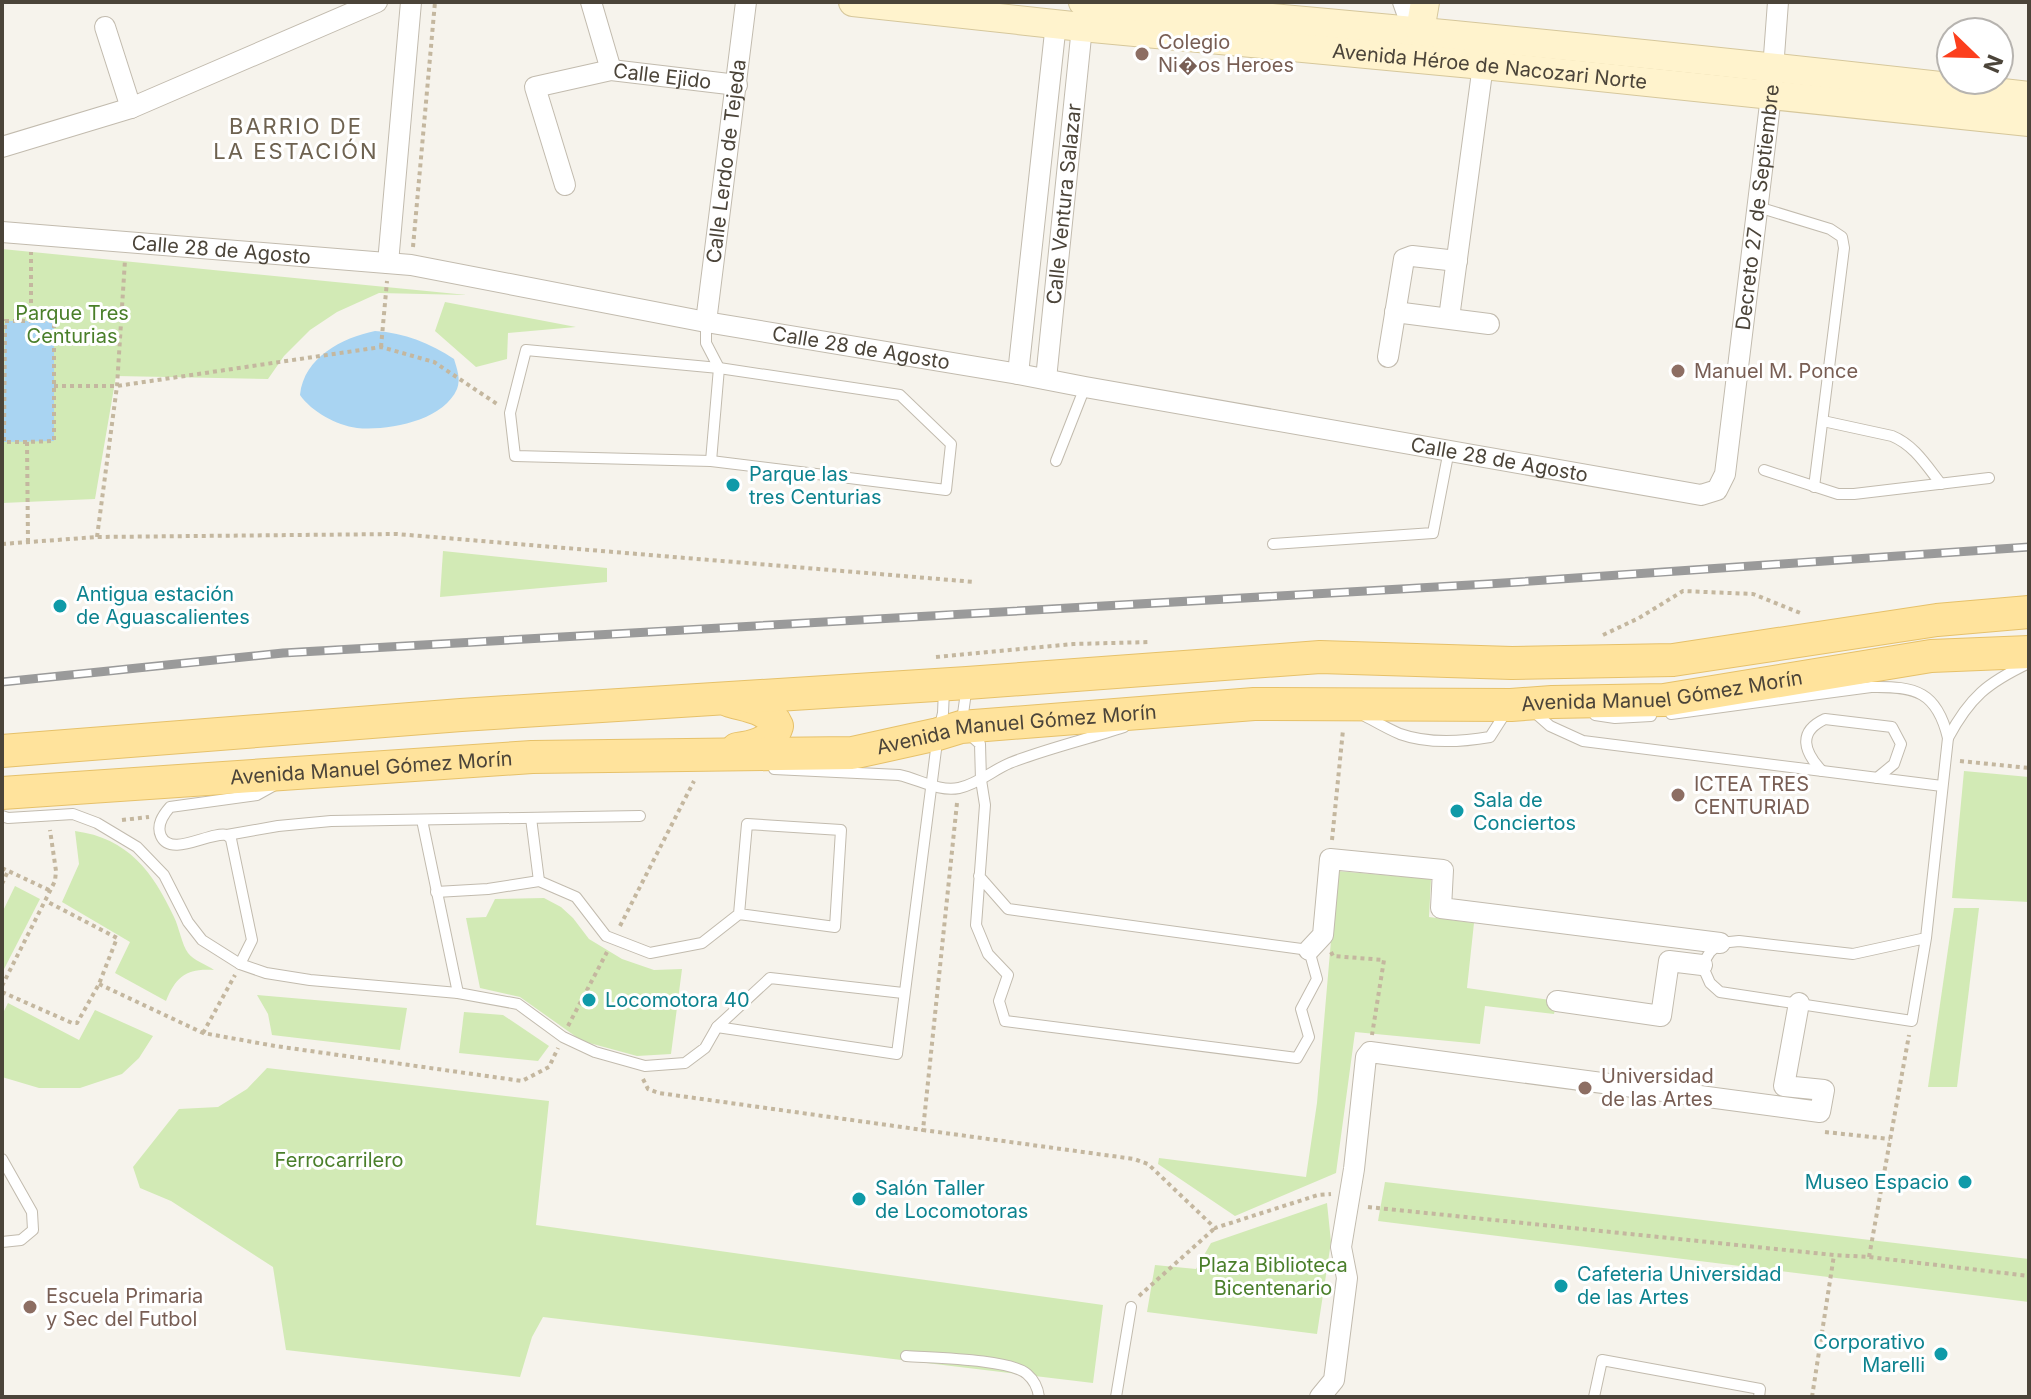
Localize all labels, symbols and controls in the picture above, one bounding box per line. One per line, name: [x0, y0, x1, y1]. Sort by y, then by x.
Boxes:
north arrow: [1935, 16, 2015, 96]
place label: Colegio Ni�os Heroes: [1158, 30, 1294, 77]
street label: Avenida Héroe de Nacozari Norte: [1331, 39, 1648, 94]
marker: Colegio Ni�os Heroes: [1133, 45, 1151, 63]
text: N: [1978, 51, 2009, 77]
street label: Calle Ejido: [612, 58, 713, 94]
street label: Calle Lerdo de Tejeda: [701, 58, 751, 265]
street label: Decreto 27 de Septiembre: [1731, 84, 1784, 332]
street label: Calle Ventura Salazar: [1042, 102, 1086, 306]
district label: BARRIO DE LA ESTACIÓN: [213, 113, 379, 164]
street label: Calle 28 de Agosto: [131, 231, 312, 269]
park label: Parque Tres Centurias: [15, 301, 129, 348]
street label: Calle 28 de Agosto: [771, 321, 952, 374]
place label: Manuel M. Ponce: [1694, 359, 1858, 383]
marker: Manuel M. Ponce: [1669, 362, 1687, 380]
street label: Calle 28 de Agosto: [1409, 432, 1590, 487]
place label: Parque las tres Centurias: [749, 462, 882, 509]
marker: Parque las tres Centurias: [724, 476, 742, 494]
place label: Antigua estación de Aguascalientes: [76, 582, 250, 629]
marker: Antigua estación de Aguascalientes: [51, 597, 69, 615]
street label: Avenida Manuel Gómez Morín: [1520, 665, 1804, 716]
street label: Avenida Manuel Gómez Morín: [874, 700, 1157, 759]
street label: Avenida Manuel Gómez Morín: [229, 746, 513, 789]
place label: ICTEA TRES CENTURIAD: [1694, 772, 1810, 819]
marker: ICTEA TRES CENTURIAD: [1669, 786, 1687, 804]
place label: Sala de Conciertos: [1473, 788, 1576, 835]
marker: Sala de Conciertos: [1448, 802, 1466, 820]
place label: Locomotora 40: [605, 988, 750, 1012]
marker: Locomotora 40: [580, 991, 598, 1009]
place label: Universidad de las Artes: [1601, 1064, 1714, 1111]
marker: Universidad de las Artes: [1576, 1079, 1594, 1097]
park label: Ferrocarrilero: [275, 1148, 403, 1172]
place label: Museo Espacio: [1805, 1170, 1949, 1194]
marker: Museo Espacio: [1956, 1173, 1974, 1191]
place label: Salón Taller de Locomotoras: [875, 1176, 1028, 1223]
marker: Salón Taller de Locomotoras: [850, 1190, 868, 1208]
park label: Plaza Biblioteca Bicentenario: [1198, 1253, 1348, 1300]
place label: Cafeteria Universidad de las Artes: [1577, 1262, 1782, 1309]
marker: Cafeteria Universidad de las Artes: [1552, 1277, 1570, 1295]
place label: Escuela Primaria y Sec del Futbol: [46, 1284, 203, 1331]
marker: Escuela Primaria y Sec del Futbol: [21, 1298, 39, 1316]
place label: Corporativo Marelli: [1813, 1330, 1925, 1377]
marker: Corporativo Marelli: [1932, 1345, 1950, 1363]

